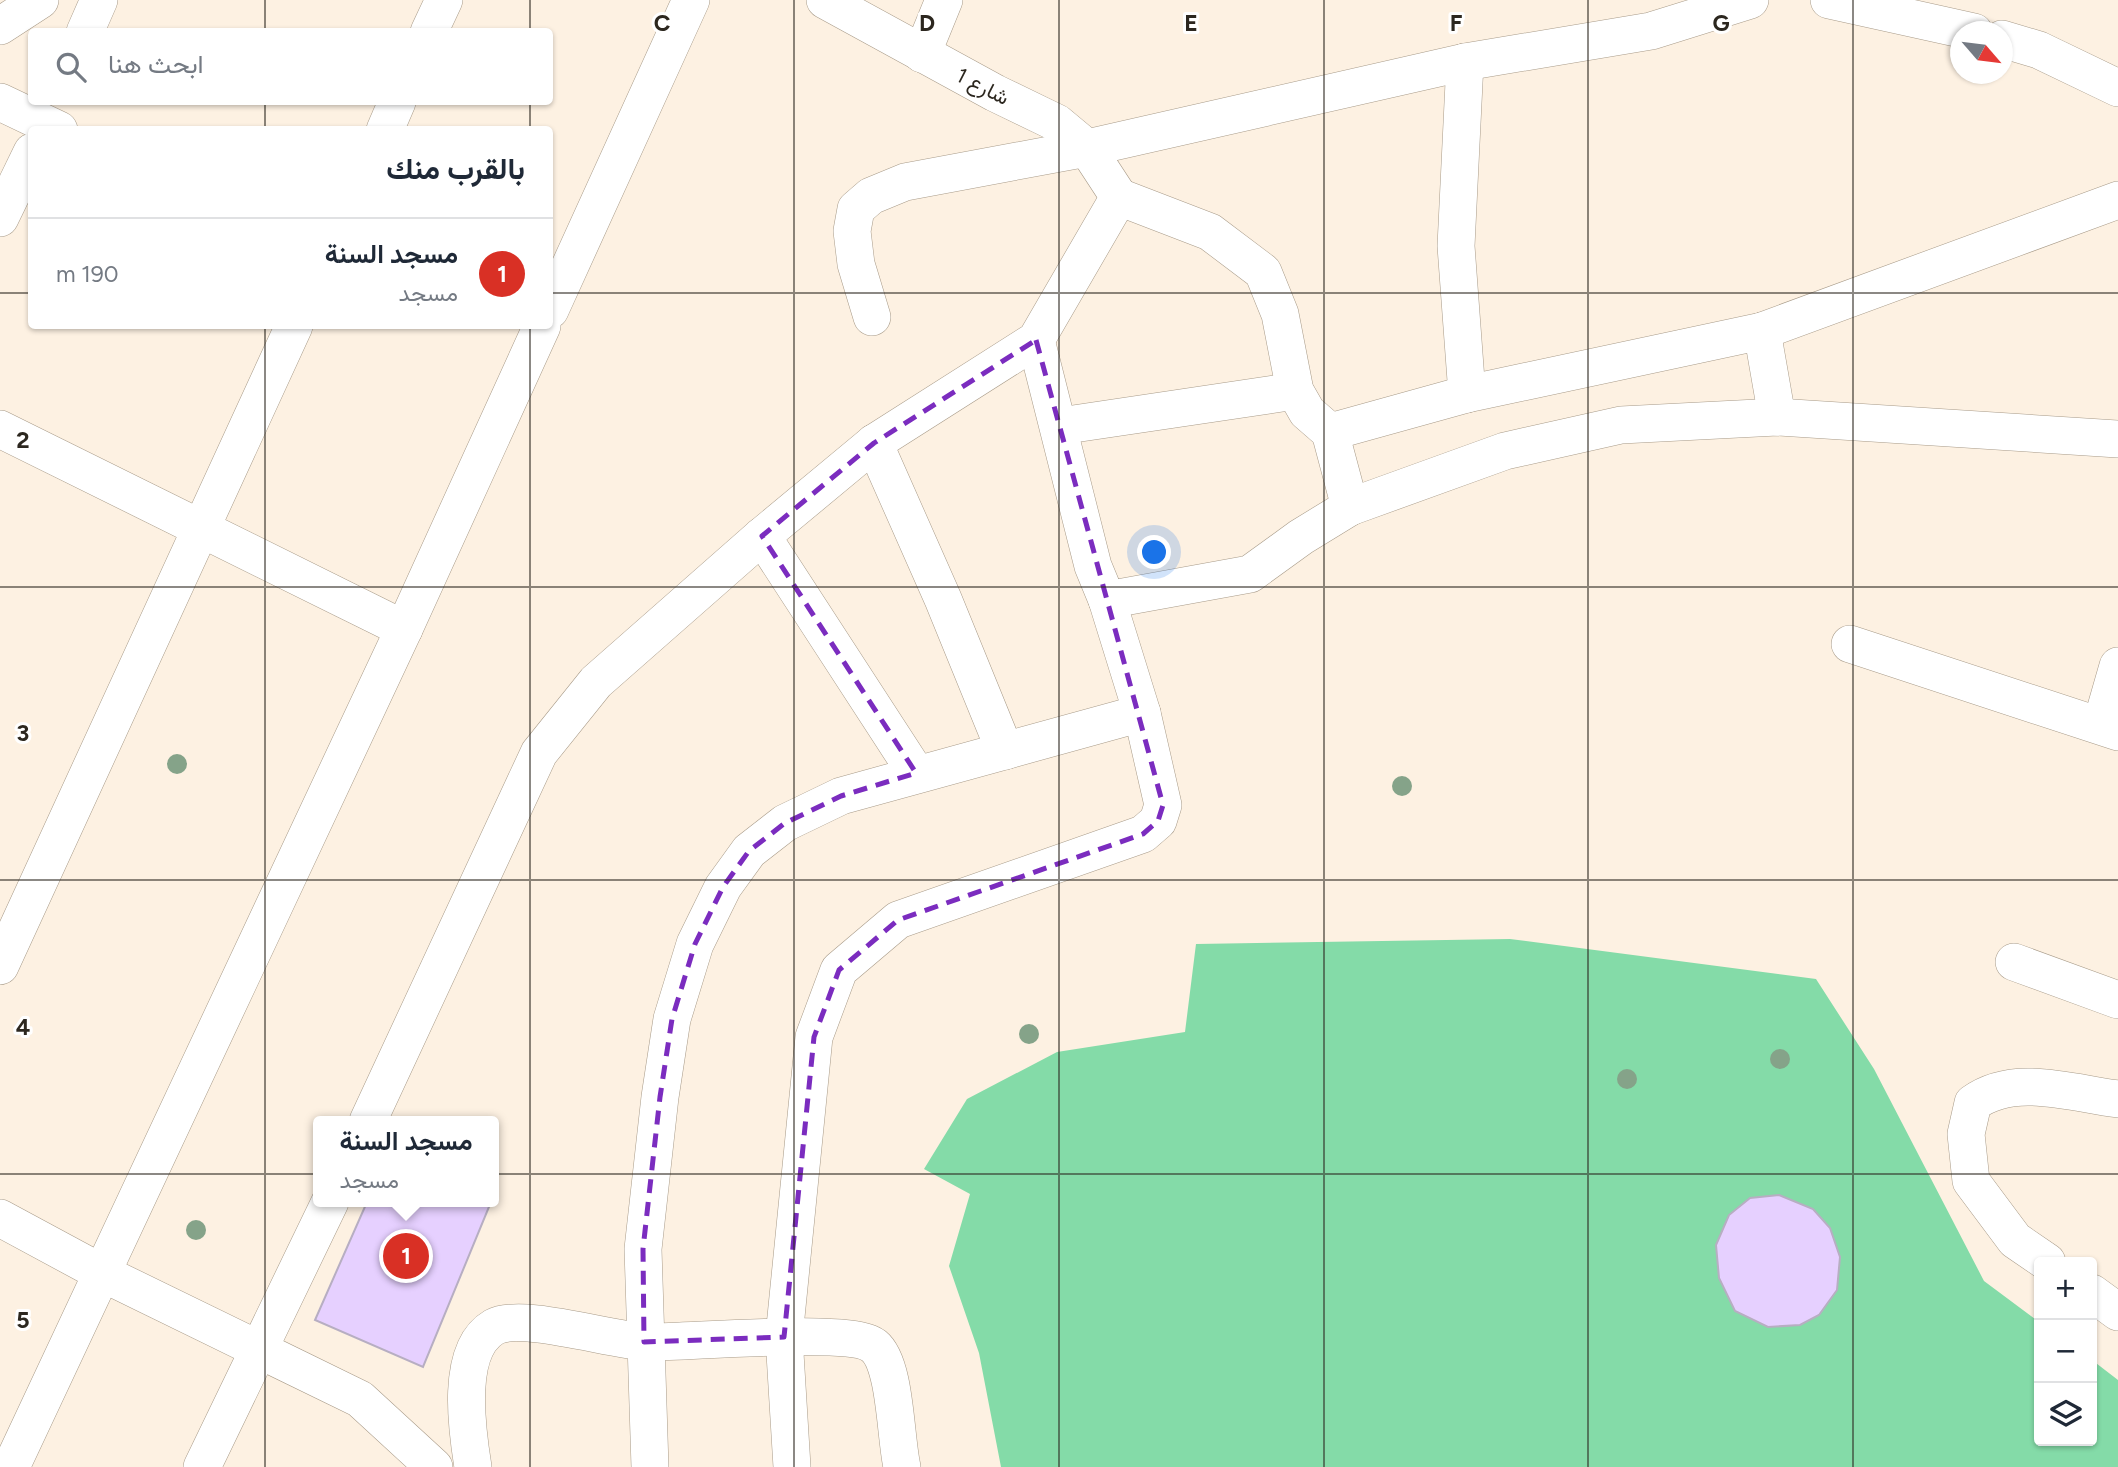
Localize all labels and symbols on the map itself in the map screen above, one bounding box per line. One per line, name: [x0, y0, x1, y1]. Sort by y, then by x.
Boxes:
text: C: [654, 9, 671, 37]
text: D: [919, 9, 935, 37]
text: E: [1184, 9, 1198, 37]
text: F: [1450, 9, 1463, 37]
text: G: [1712, 9, 1730, 37]
north arrow: [1950, 21, 2013, 84]
street label: شارع 1: [951, 62, 1014, 112]
text: 2: [16, 426, 30, 454]
your location: [1137, 535, 1171, 569]
text: 3: [17, 719, 29, 747]
text: 4: [16, 1013, 30, 1041]
pin: 1: [383, 1230, 429, 1282]
text: 5: [16, 1306, 30, 1334]

